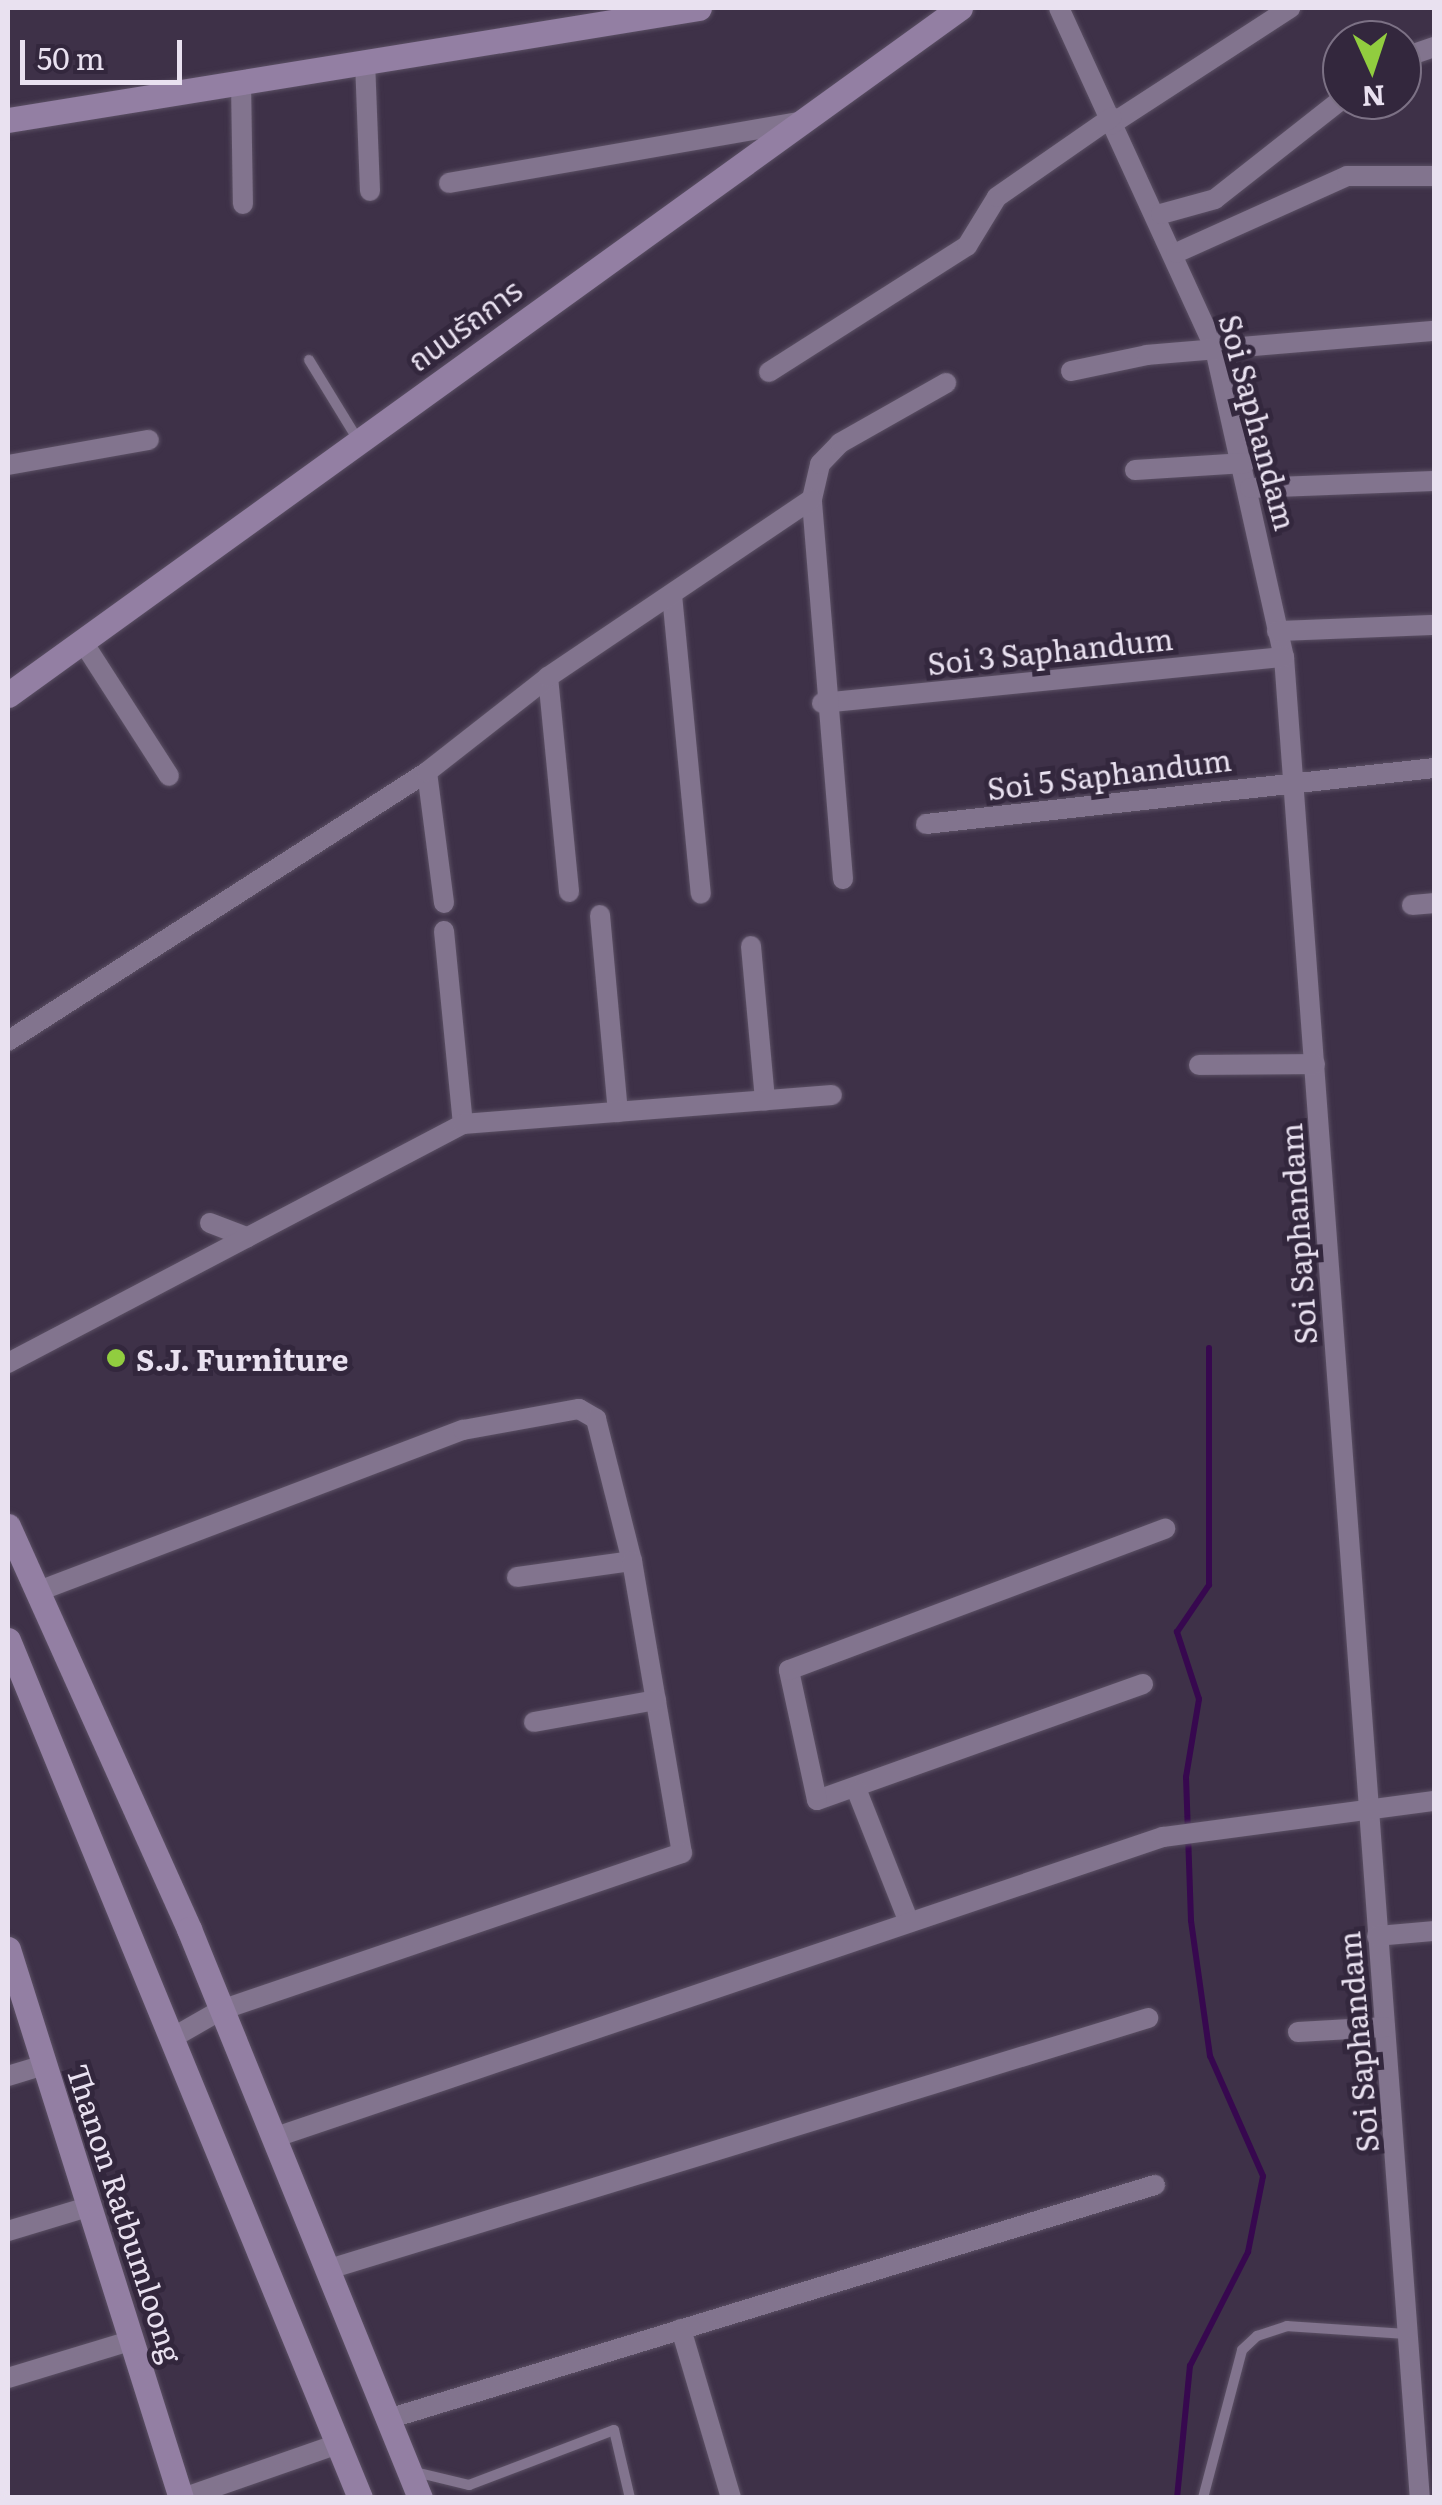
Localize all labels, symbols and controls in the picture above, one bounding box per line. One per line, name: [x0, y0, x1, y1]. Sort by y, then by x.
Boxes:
scale bar: [25, 20, 188, 82]
north arrow: [1322, 20, 1422, 120]
text: 50 m: [37, 35, 105, 79]
text: N: [1361, 76, 1386, 120]
street label: ถนนรัถการ: [400, 271, 528, 377]
street label: Soi Saphandam: [1213, 310, 1305, 534]
street label: Soi 3 Saphandum: [925, 619, 1175, 681]
street label: Soi 5 Saphandum: [985, 740, 1233, 806]
street label: Soi Saphandam: [1271, 1122, 1323, 1346]
place label: S.J. Furniture: [136, 1340, 348, 1376]
marker: S.J. Furniture: [105, 1347, 127, 1369]
street label: Soi Saphandam: [1329, 1930, 1385, 2154]
street label: Thanon Ratbumloong: [61, 2059, 191, 2367]

